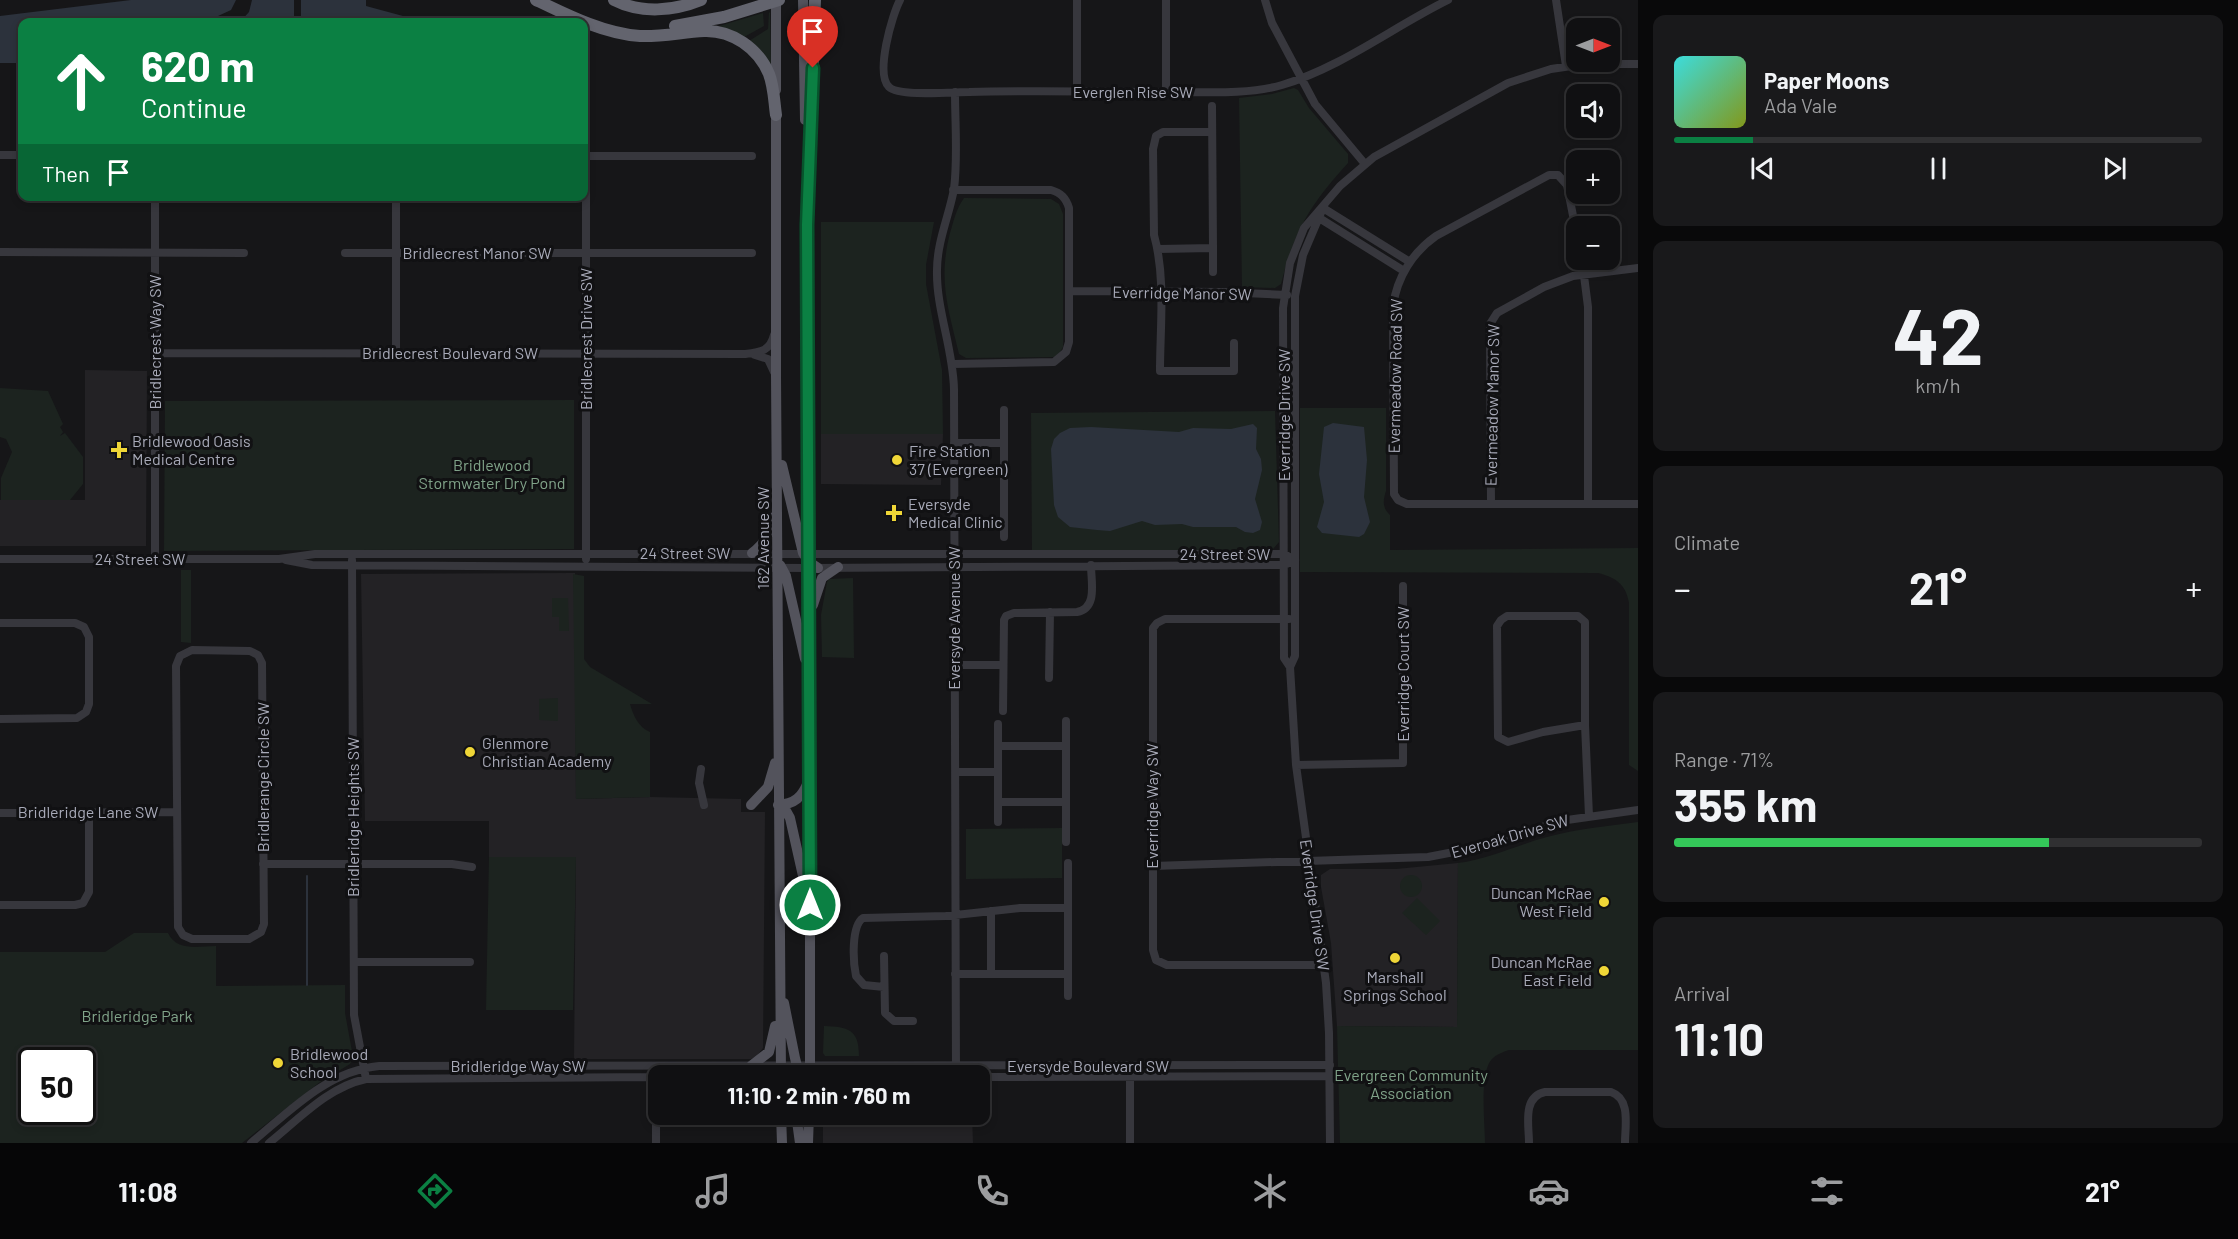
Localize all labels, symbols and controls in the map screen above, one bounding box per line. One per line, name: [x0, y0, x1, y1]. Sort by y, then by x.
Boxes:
pin: [787, 6, 838, 68]
icon: arrive: [796, 15, 829, 48]
north arrow: [1566, 18, 1620, 72]
map controls: [1566, 18, 1620, 270]
text: 620 m: [141, 40, 254, 90]
icon: ahead: [42, 42, 120, 120]
text: Paper Moons: [1764, 67, 1889, 93]
street label: Everglen Rise SW: [1073, 82, 1193, 101]
button: sound: [1566, 84, 1620, 138]
text: Continue: [141, 91, 247, 123]
text: Ada Vale: [1764, 93, 1837, 117]
button: +: [1566, 150, 1620, 204]
icon: previous: [1746, 152, 1779, 185]
icon: pause: [1922, 152, 1955, 185]
icon: next: [2098, 152, 2131, 185]
icon: arrive: [102, 156, 135, 189]
text: Then: [42, 160, 90, 186]
button: −: [1566, 216, 1620, 270]
street label: Bridlecrest Manor SW: [402, 243, 552, 262]
street label: Bridlecrest Drive SW: [576, 268, 595, 410]
street label: Bridlecrest Way SW: [145, 274, 164, 410]
street label: Everridge Manor SW: [1112, 282, 1252, 303]
text: 42: [1893, 287, 1983, 381]
street label: Evermeadow Road SW: [1384, 298, 1405, 454]
street label: Evermeadow Manor SW: [1481, 324, 1502, 486]
street label: Bridlecrest Boulevard SW: [362, 343, 538, 362]
street label: Everridge Drive SW: [1274, 349, 1293, 481]
text: km/h: [1915, 373, 1961, 397]
place label: Bridlewood Oasis Medical Centre: [132, 431, 251, 468]
marker: Bridlewood Oasis Medical Centre: [110, 441, 128, 459]
place label: Fire Station 37 (Evergreen): [909, 441, 1008, 478]
marker: Fire Station 37 (Evergreen): [890, 453, 904, 467]
park label: Bridlewood Stormwater Dry Pond: [418, 455, 566, 492]
street label: 162 Avenue SW: [753, 487, 772, 589]
place label: Eversyde Medical Clinic: [908, 494, 1003, 531]
marker: Eversyde Medical Clinic: [885, 504, 903, 522]
text: Climate: [1674, 530, 1740, 554]
street label: 24 Street SW: [640, 543, 730, 562]
street label: 24 Street SW: [1180, 544, 1270, 563]
street label: Eversyde Avenue SW: [944, 546, 963, 690]
street label: 24 Street SW: [95, 549, 185, 568]
text: 21°: [1909, 560, 1967, 614]
text: −: [1674, 568, 1691, 608]
text: +: [2186, 568, 2202, 608]
street label: Everridge Court SW: [1393, 606, 1412, 742]
street label: Bridlerange Circle SW: [253, 702, 272, 852]
place label: Glenmore Christian Academy: [482, 733, 612, 770]
street label: Bridleridge Heights SW: [343, 737, 362, 897]
street label: Everridge Way SW: [1142, 743, 1161, 869]
marker: Glenmore Christian Academy: [463, 745, 477, 759]
text: Range · 71%: [1674, 747, 1774, 771]
text: 355 km: [1674, 777, 1817, 831]
street label: Bridleridge Lane SW: [18, 802, 158, 821]
street label: Everoak Drive SW: [1449, 810, 1571, 861]
street label: Everridge Drive SW: [1297, 838, 1334, 972]
position arrow: [778, 873, 842, 937]
place label: Duncan McRae West Field: [1491, 883, 1592, 920]
marker: Duncan McRae West Field: [1597, 895, 1611, 909]
marker: Marshall Springs School: [1388, 951, 1402, 965]
place label: Duncan McRae East Field: [1491, 952, 1592, 989]
marker: Duncan McRae East Field: [1597, 964, 1611, 978]
place label: Marshall Springs School: [1343, 967, 1447, 1004]
text: Arrival: [1674, 981, 1730, 1005]
park label: Bridleridge Park: [81, 1006, 193, 1025]
text: 11:10: [1674, 1011, 1764, 1065]
place label: Bridlewood School: [290, 1044, 368, 1081]
speed limit sign: 50: [18, 1047, 96, 1125]
marker: Bridlewood School: [271, 1056, 285, 1070]
street label: Bridleridge Way SW: [451, 1056, 586, 1075]
street label: Eversyde Boulevard SW: [1007, 1056, 1169, 1075]
park label: Evergreen Community Association: [1334, 1065, 1488, 1102]
text: 11:10 · 2 min · 760 m: [728, 1082, 910, 1108]
icon: directions: [414, 1170, 456, 1212]
icon: music: [692, 1170, 734, 1212]
icon: phone: [971, 1170, 1013, 1212]
icon: climate: [1249, 1170, 1291, 1212]
icon: car: [1528, 1170, 1570, 1212]
icon: filters: [1806, 1170, 1848, 1212]
text: 11:08: [118, 1175, 177, 1207]
text: 21°: [2085, 1175, 2120, 1207]

